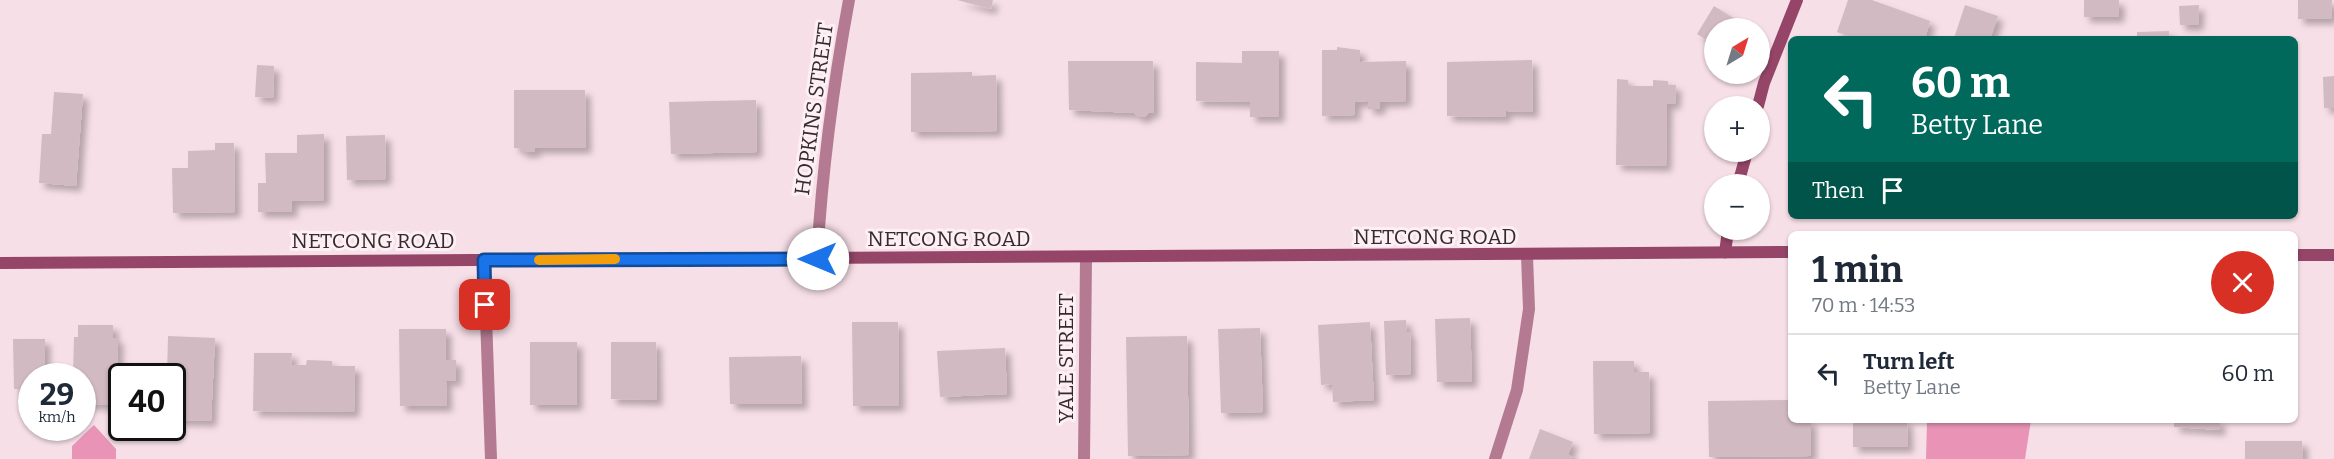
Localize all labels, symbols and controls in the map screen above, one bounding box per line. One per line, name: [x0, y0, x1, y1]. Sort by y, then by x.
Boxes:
north arrow: [1704, 18, 1770, 84]
map controls: [1704, 18, 1770, 240]
street label: HOPKINS STREET: [789, 21, 839, 197]
text: 60 m: [1911, 58, 2010, 108]
icon: left: [1812, 60, 1890, 138]
button: +: [1704, 96, 1770, 162]
text: Betty Lane: [1911, 109, 2043, 141]
button: −: [1704, 174, 1770, 240]
icon: arrive: [1876, 174, 1909, 207]
text: Then: [1812, 177, 1864, 204]
street label: NETCONG ROAD: [1353, 224, 1517, 250]
street label: NETCONG ROAD: [867, 226, 1031, 252]
position arrow: [786, 227, 850, 291]
street label: NETCONG ROAD: [291, 228, 455, 254]
text: 1 min: [1812, 248, 1903, 292]
button: close: [2211, 251, 2274, 314]
pin: [459, 279, 510, 330]
icon: arrive: [468, 288, 501, 321]
street label: YALE STREET: [1053, 293, 1079, 423]
text: 70 m · 14:53: [1812, 293, 1915, 317]
text: Turn left: [1863, 348, 1955, 375]
icon: left: [1812, 357, 1845, 390]
text: 60 m: [2222, 360, 2274, 387]
speed limit sign: 40: [108, 363, 186, 441]
text: Betty Lane: [1863, 375, 1961, 399]
text: 29: [40, 377, 74, 413]
text: km/h: [38, 408, 76, 426]

